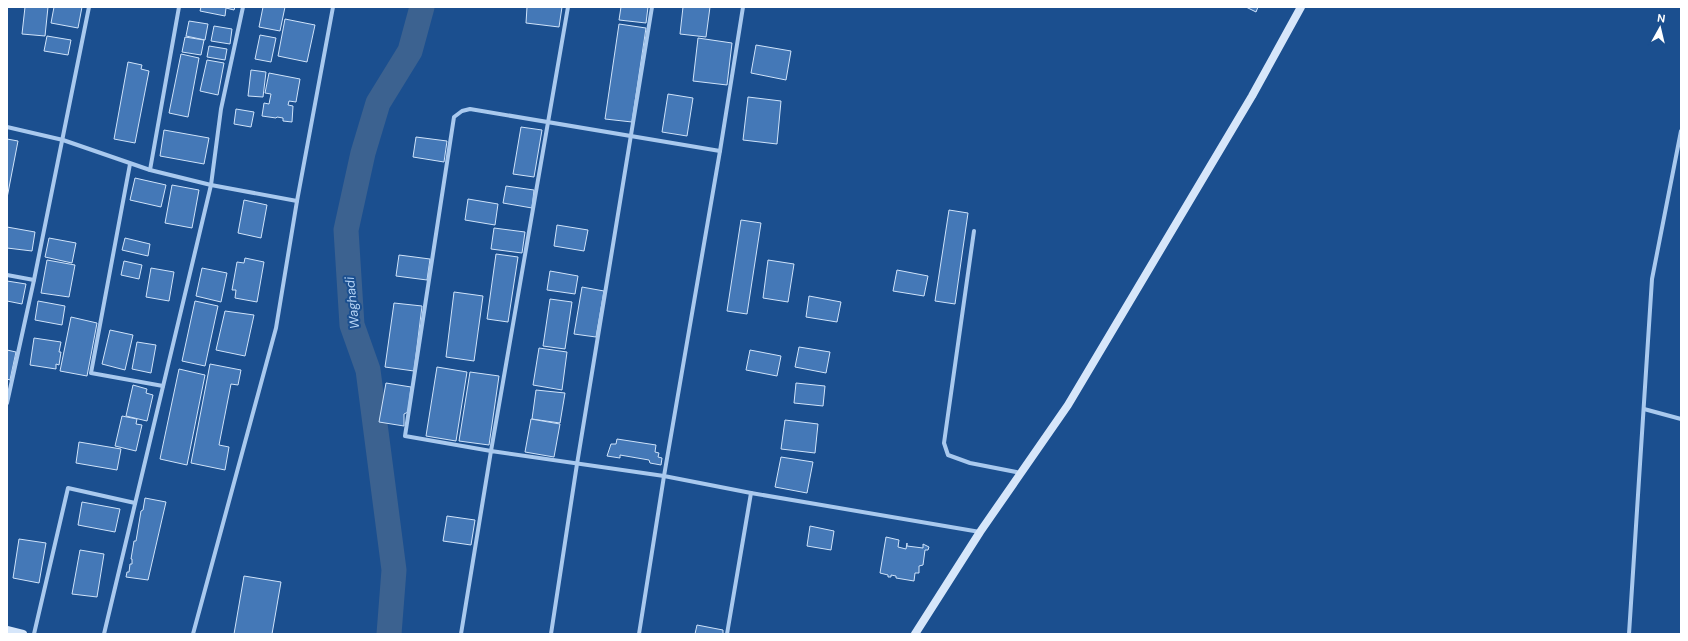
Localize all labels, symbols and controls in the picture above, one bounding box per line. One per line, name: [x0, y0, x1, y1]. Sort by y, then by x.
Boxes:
north arrow: [1640, 8, 1680, 48]
text: N: [1656, 11, 1666, 26]
water label: Waghadi: [341, 275, 363, 330]

